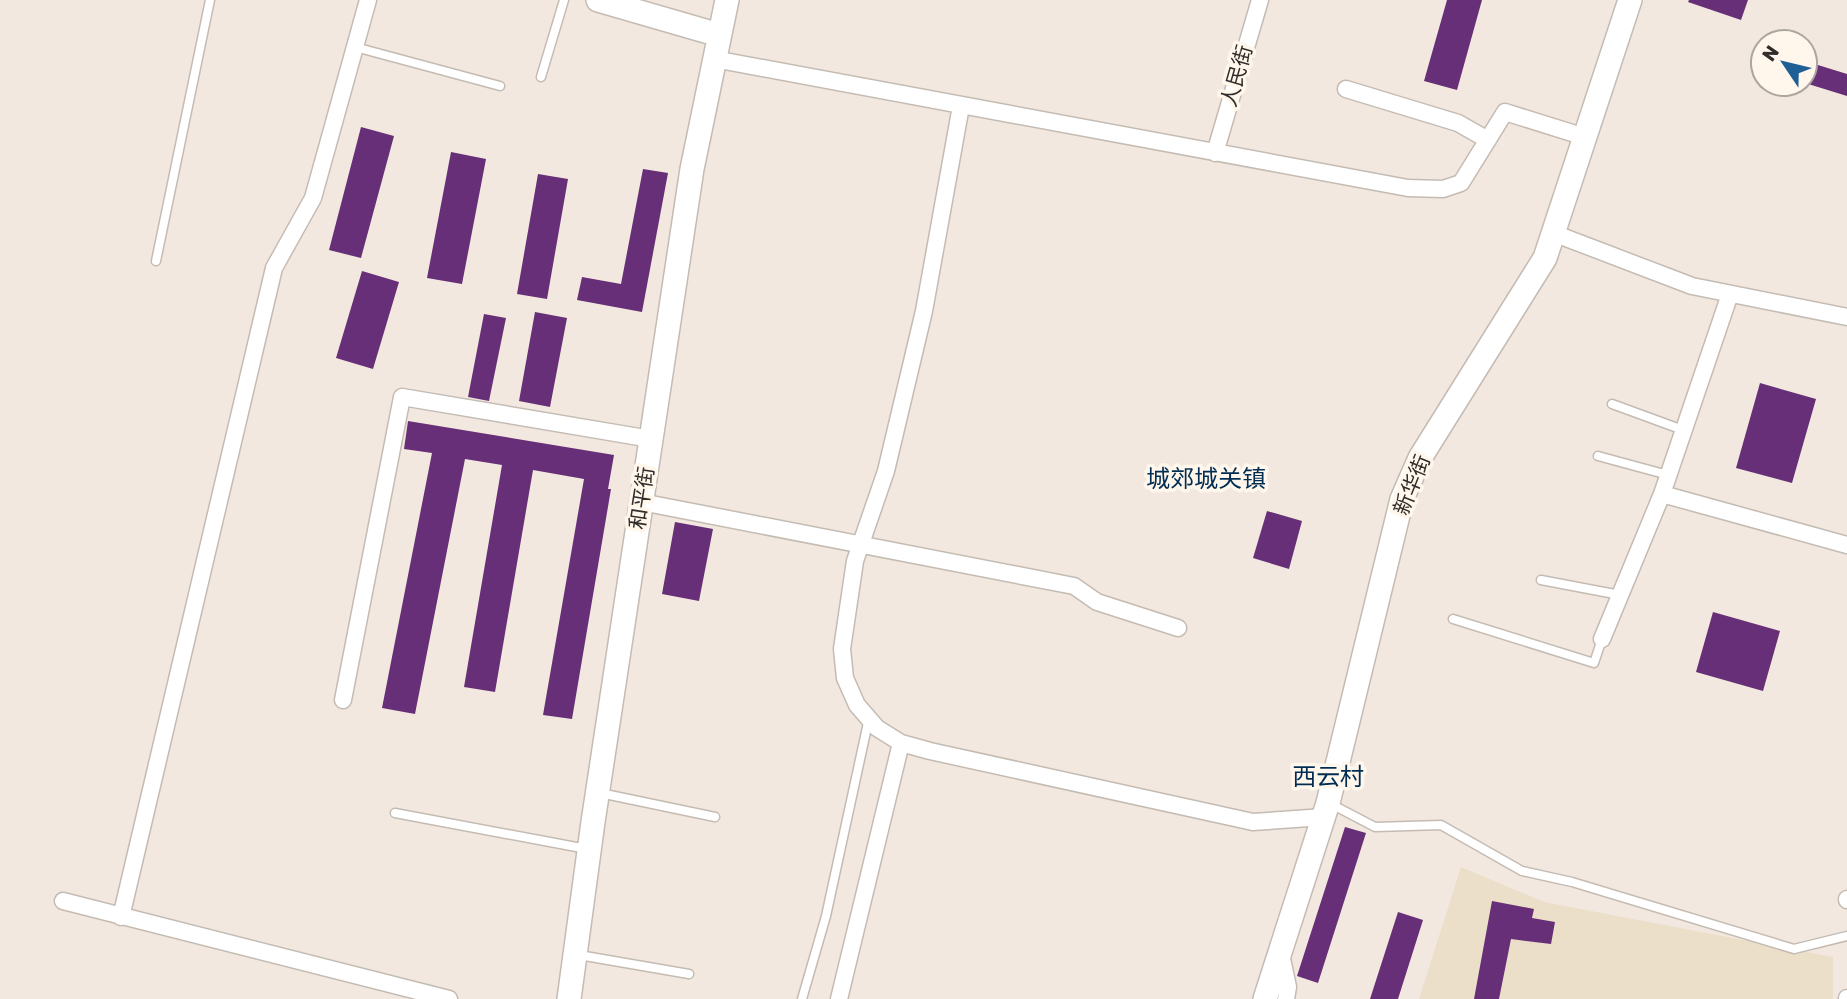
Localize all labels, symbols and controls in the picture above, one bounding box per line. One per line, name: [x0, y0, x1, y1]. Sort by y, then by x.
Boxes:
north arrow: [1749, 28, 1819, 98]
text: N: [1757, 41, 1784, 66]
street label: 人民街: [1216, 42, 1257, 110]
street label: 新华街: [1388, 451, 1435, 519]
street label: 和平街: [624, 465, 659, 531]
district label: 城郊城关镇: [1146, 465, 1266, 493]
district label: 西云村: [1292, 763, 1364, 791]

